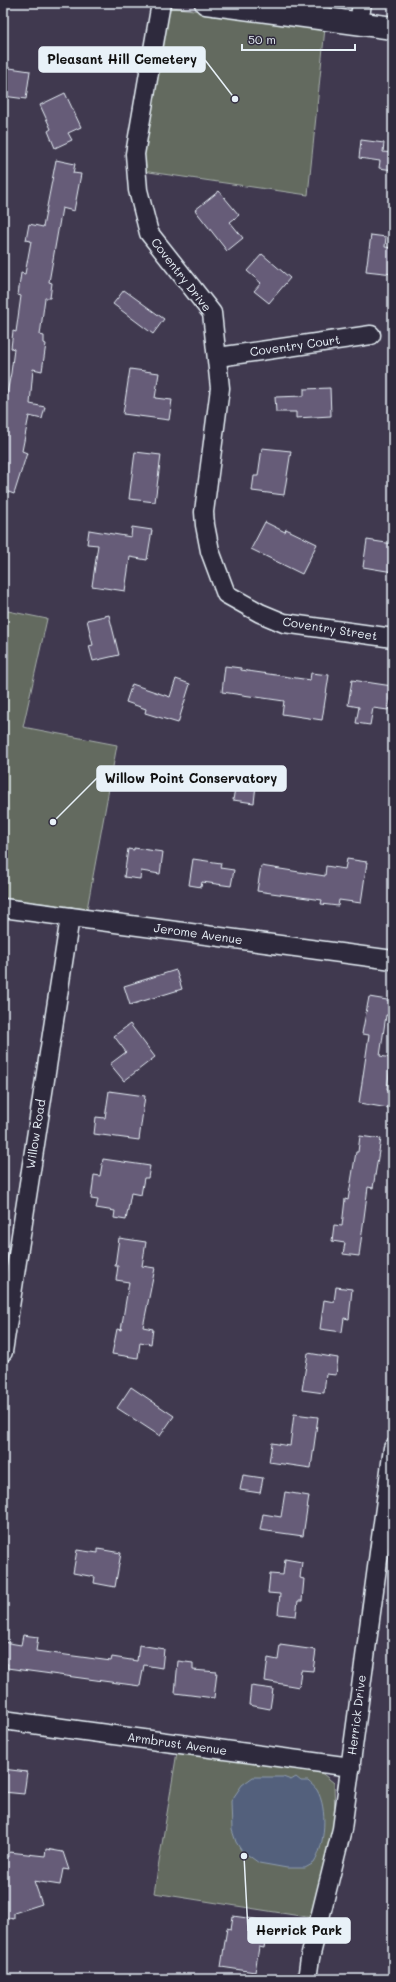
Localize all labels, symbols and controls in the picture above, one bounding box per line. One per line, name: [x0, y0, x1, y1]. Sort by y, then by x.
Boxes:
scale bar: [242, 26, 355, 52]
text: 50 m: [248, 31, 276, 47]
callout: Pleasant Hill Cemetery: [39, 47, 205, 72]
text: Pleasant Hill Cemetery: [47, 50, 197, 68]
street label: Coventry Drive: [148, 234, 216, 314]
street label: Coventry Court: [249, 331, 341, 359]
street label: Coventry Street: [282, 613, 379, 643]
callout: Willow Point Conservatory: [97, 766, 286, 791]
text: Willow Point Conservatory: [105, 769, 277, 787]
street label: Jerome Avenue: [153, 919, 244, 947]
street label: Willow Road: [22, 1097, 48, 1170]
street label: Herrick Drive: [343, 1674, 369, 1756]
street label: Armbrust Avenue: [126, 1728, 228, 1758]
callout: Herrick Park: [248, 1918, 350, 1943]
text: Herrick Park: [256, 1921, 342, 1938]

